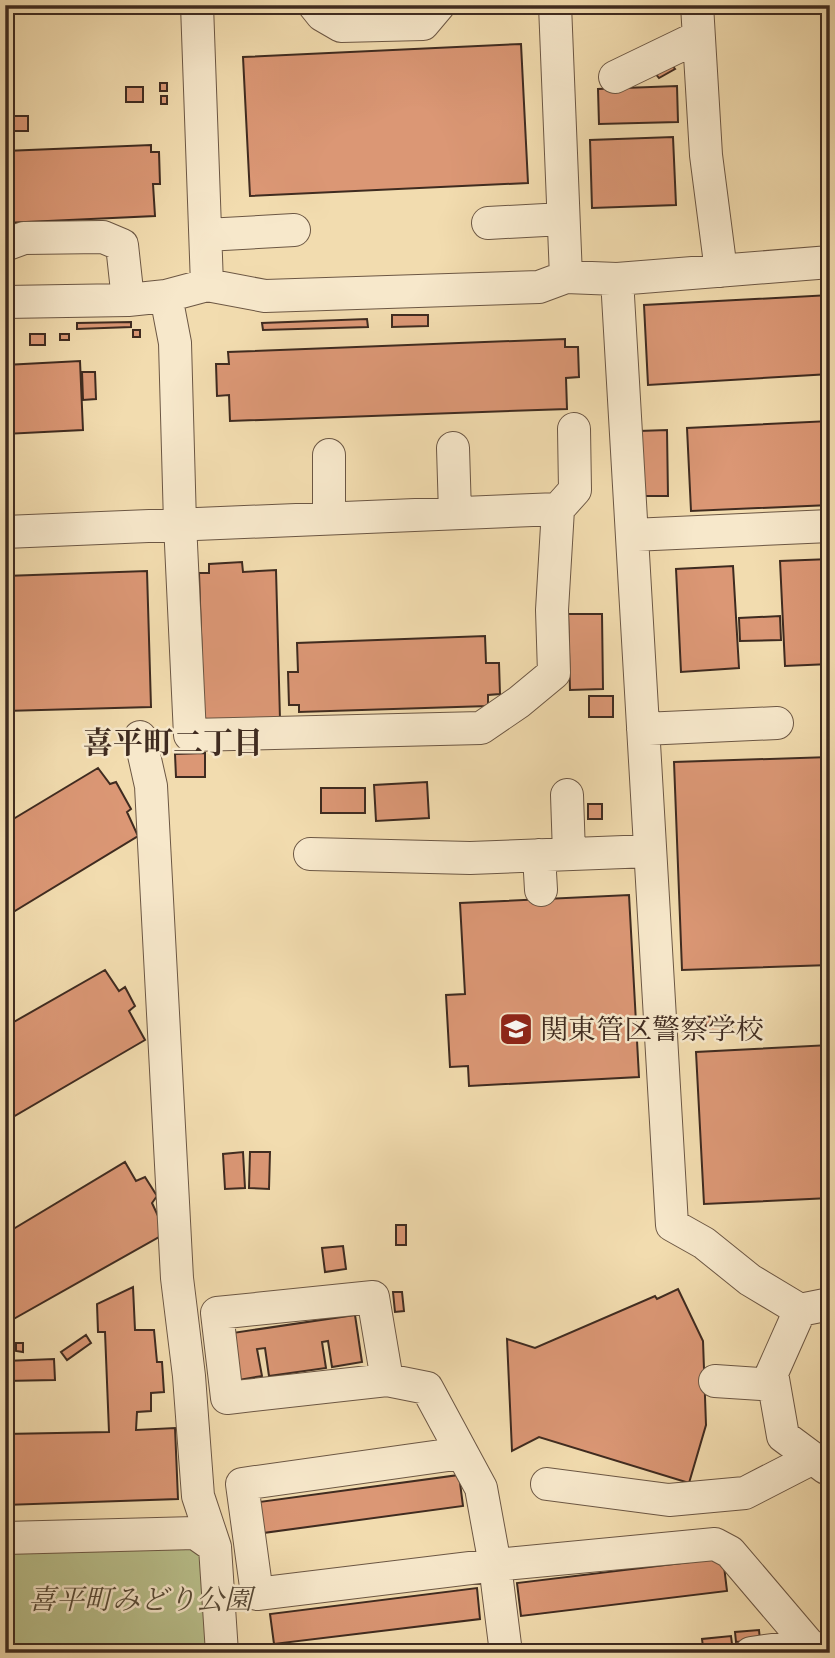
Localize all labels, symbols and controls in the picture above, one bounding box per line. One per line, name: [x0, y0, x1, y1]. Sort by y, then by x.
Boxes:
district label: 喜平町二丁目: [83, 724, 263, 767]
school or university icon: 関東管区警察学校: [497, 1010, 535, 1048]
place label: 関東管区警察学校: [540, 1012, 764, 1052]
park label: 喜平町みどり公園: [28, 1582, 256, 1622]

